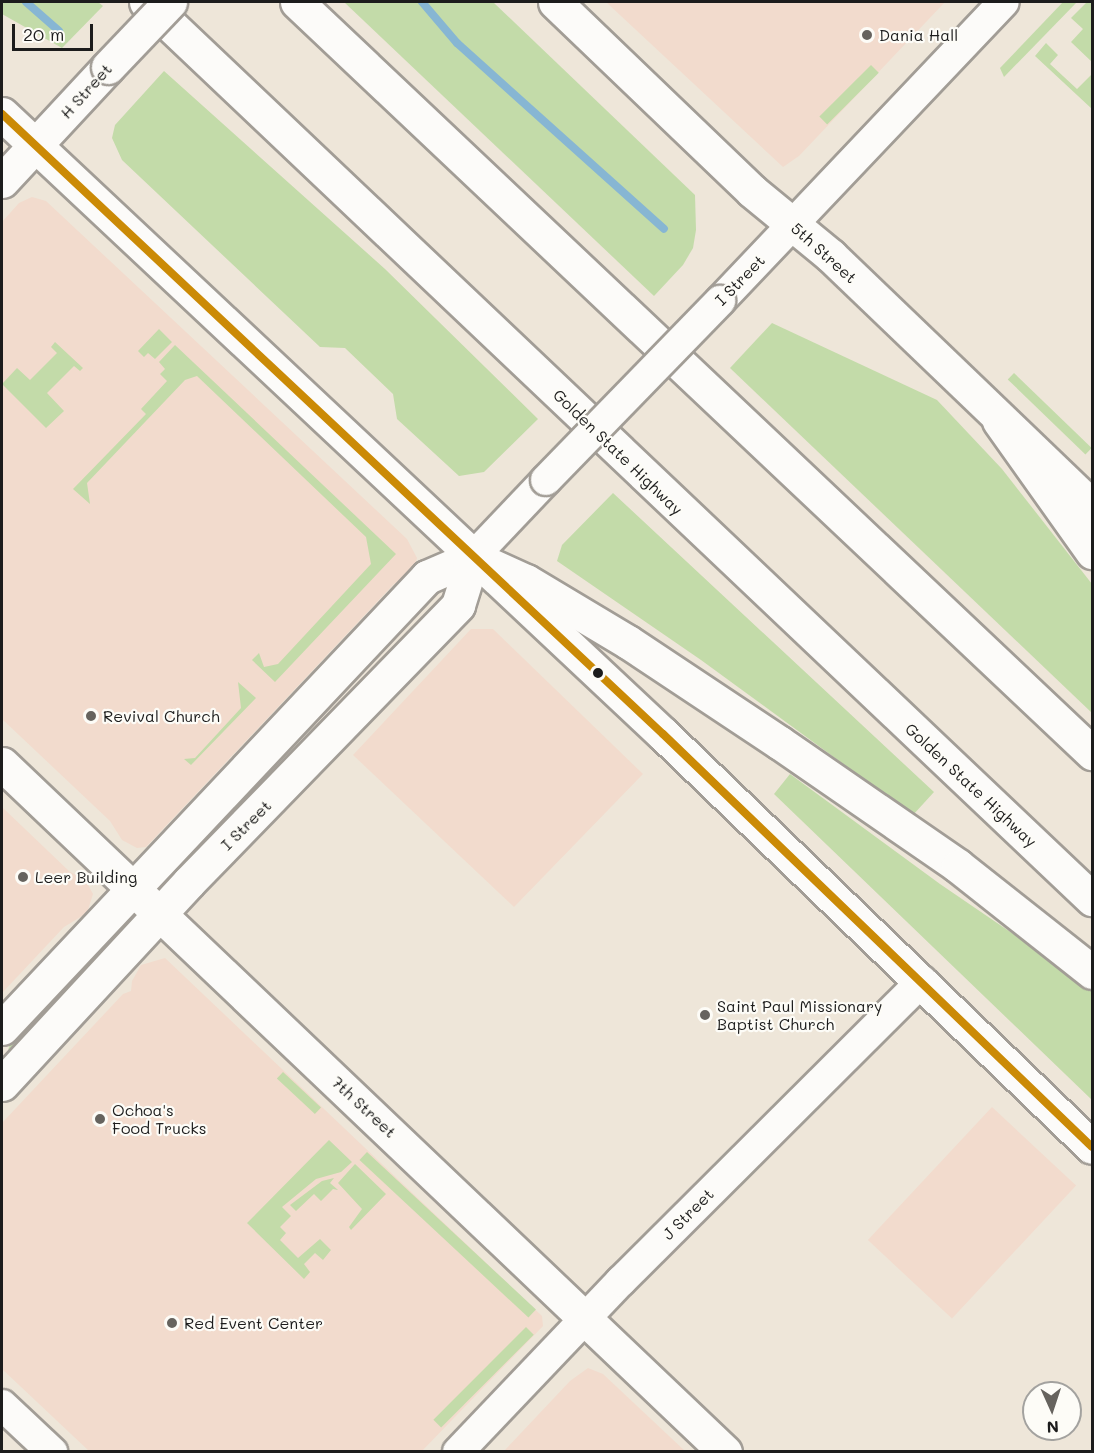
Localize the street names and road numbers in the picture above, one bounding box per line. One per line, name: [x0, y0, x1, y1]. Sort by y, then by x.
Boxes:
street label: H Street: [56, 60, 116, 122]
street label: 5th Street: [787, 219, 861, 287]
street label: I Street: [711, 251, 769, 309]
street label: Golden State Highway: [549, 385, 687, 519]
street label: Golden State Highway: [901, 719, 1041, 851]
street label: I Street: [217, 796, 275, 854]
street label: 7th Street: [328, 1072, 400, 1142]
street label: J Street: [658, 1184, 718, 1244]

